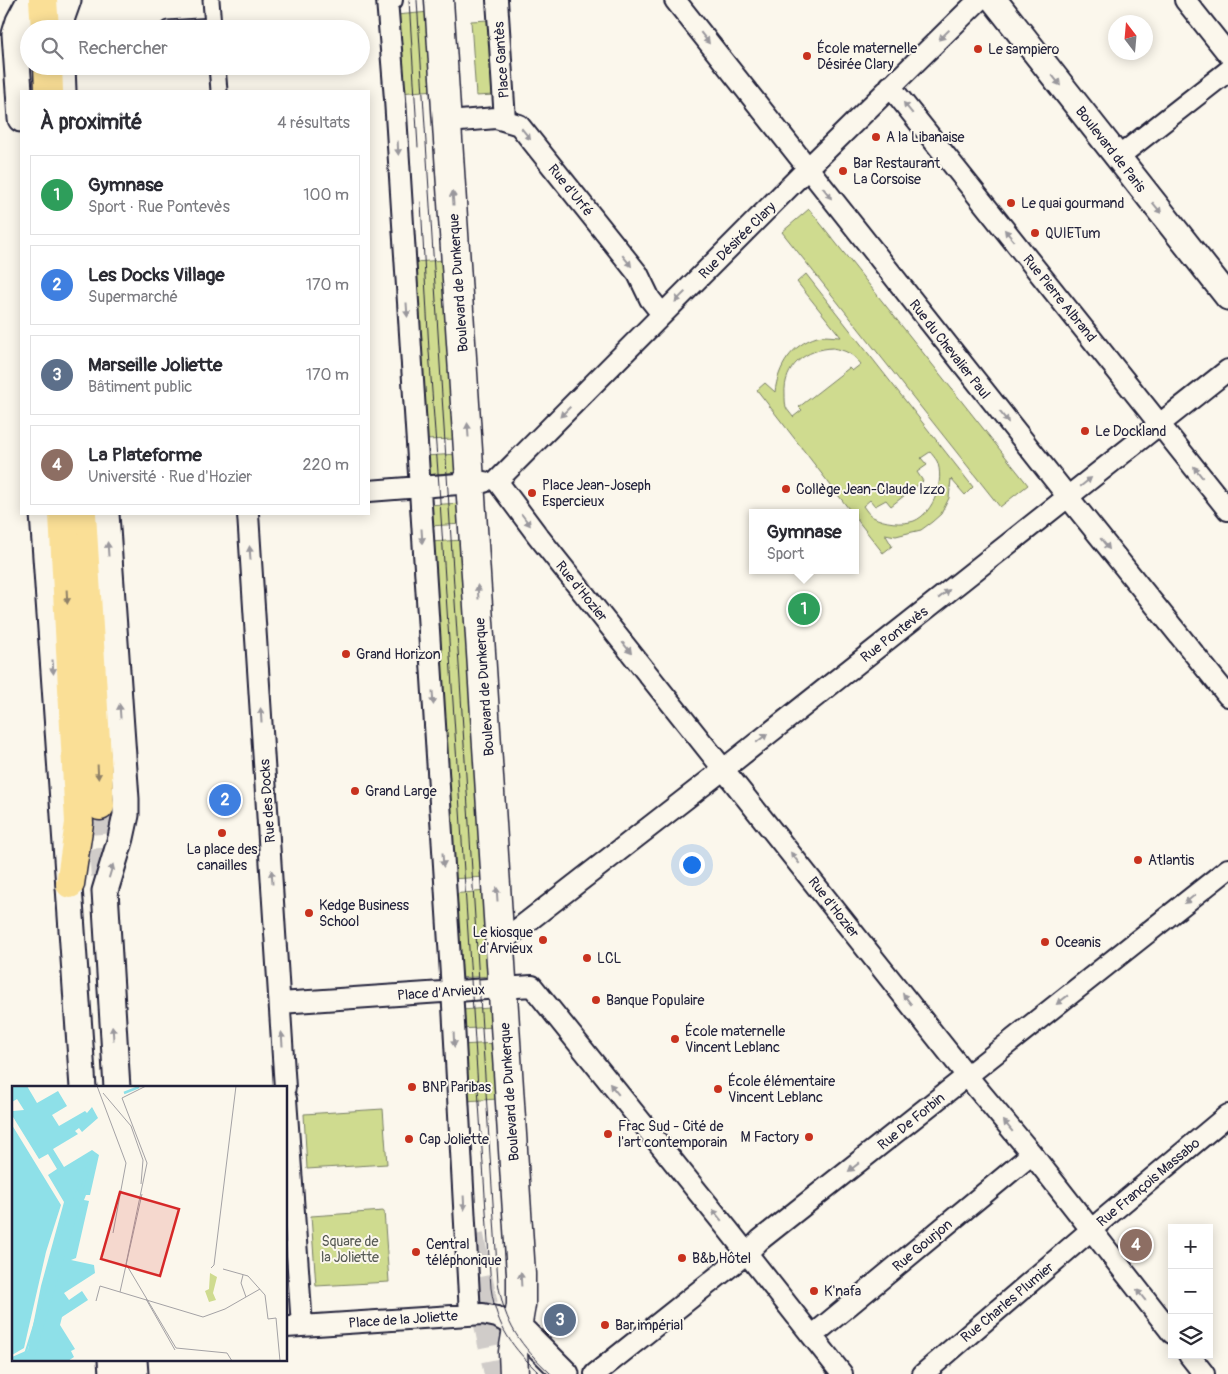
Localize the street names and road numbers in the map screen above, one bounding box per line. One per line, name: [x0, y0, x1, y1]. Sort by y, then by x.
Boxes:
street label: Place Gantès: [490, 20, 513, 99]
street label: Boulevard de Paris: [1072, 103, 1150, 196]
street label: Rue d'Urfé: [544, 161, 597, 220]
street label: Rue Désirée Clary: [695, 198, 779, 282]
street label: Boulevard de Dunkerque: [445, 213, 472, 353]
street label: Rue Pierre Albrand: [1019, 251, 1100, 345]
street label: Rue du Chevalier Paul: [906, 296, 994, 402]
street label: Rue d'Hozier: [552, 558, 611, 625]
street label: Rue Pontevès: [857, 602, 932, 666]
street label: Boulevard de Dunkerque: [471, 617, 498, 757]
street label: Rue des Docks: [256, 758, 279, 843]
street label: Rue d'Hozier: [804, 873, 863, 941]
street label: Place d'Arvieux: [397, 981, 486, 1004]
street label: Boulevard de Dunkerque: [496, 1022, 523, 1162]
street label: Rue De Forbin: [874, 1089, 948, 1154]
street label: Rue François Massabo: [1093, 1134, 1204, 1230]
street label: Rue Gourjon: [889, 1216, 956, 1275]
street label: Rue Charles Plumier: [957, 1259, 1057, 1346]
street label: Place de la Joliette: [348, 1307, 458, 1332]

